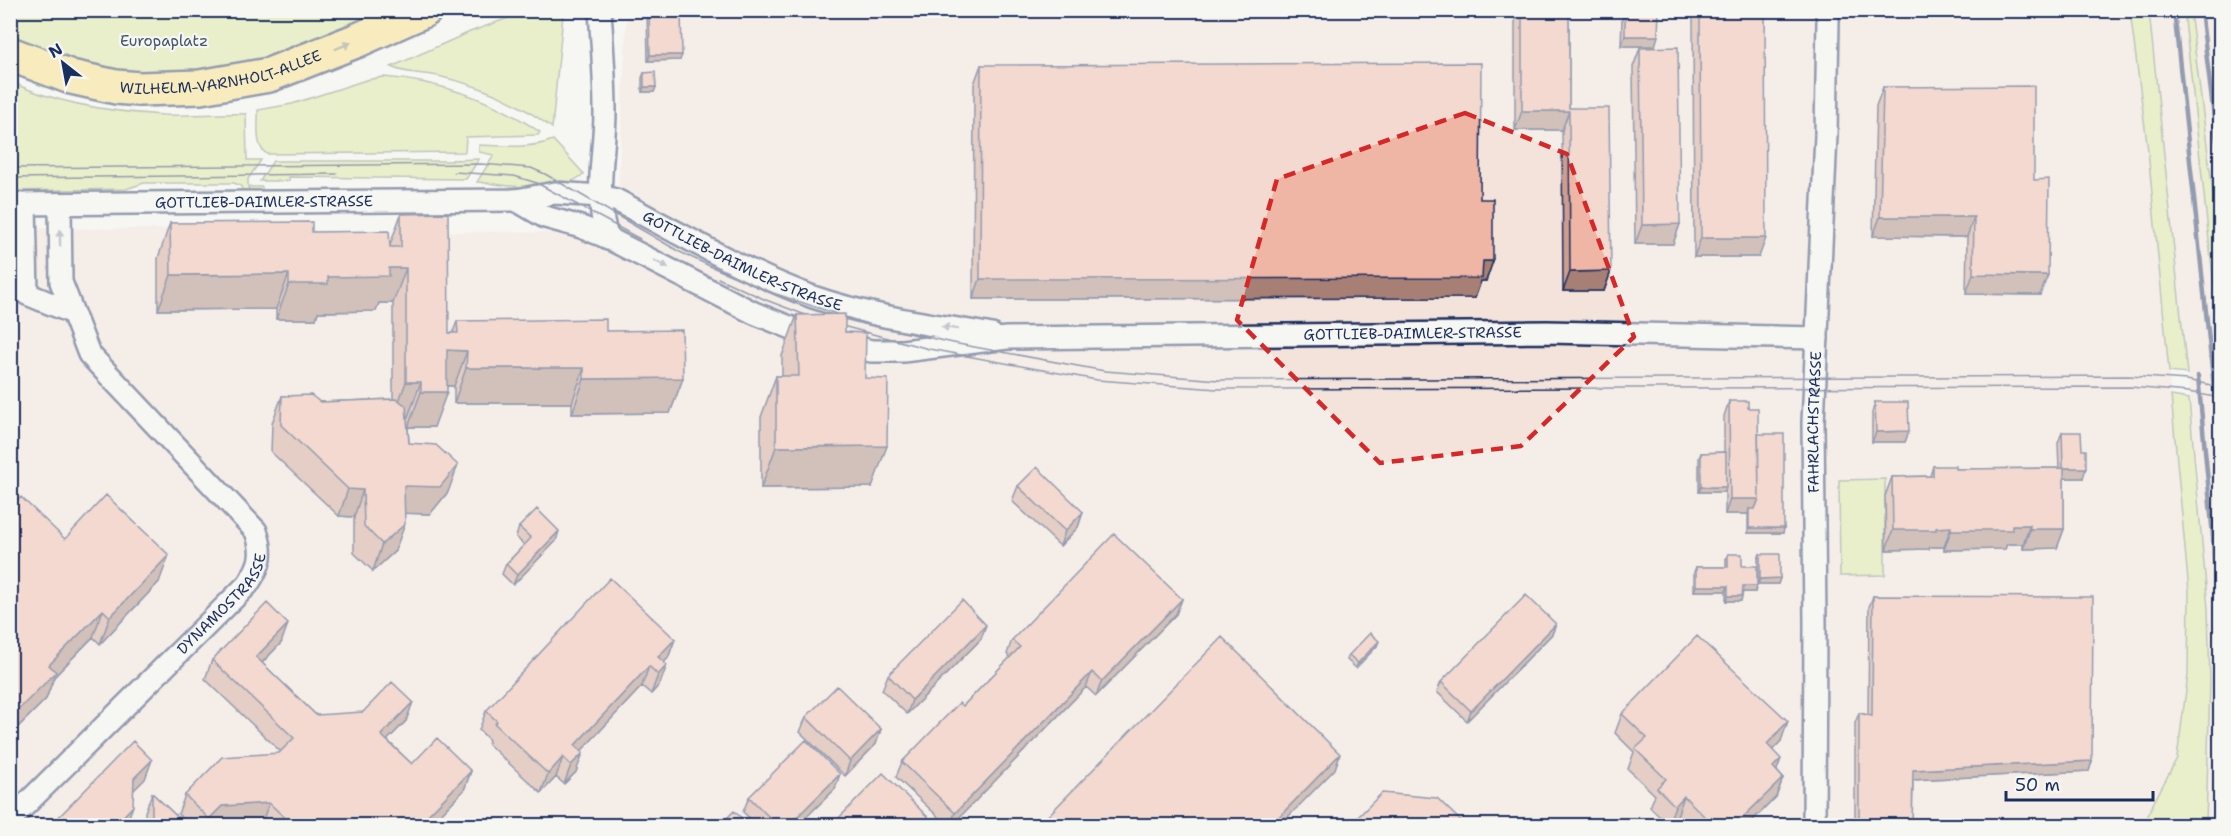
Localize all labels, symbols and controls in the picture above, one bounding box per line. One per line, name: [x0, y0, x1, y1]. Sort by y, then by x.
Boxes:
park label: Europaplatz: [120, 31, 208, 51]
north arrow: [33, 33, 93, 93]
text: N: [45, 38, 66, 63]
one-way arrow: [334, 41, 352, 50]
street label: WILHELM-VARNHOLT-ALLEE: [119, 45, 324, 99]
street label: GOTTLIEB-DAIMLER-STRASSE: [155, 191, 373, 213]
street label: GOTTLIEB-DAIMLER-STRASSE: [639, 206, 845, 316]
one-way arrow: [55, 229, 65, 248]
one-way arrow: [653, 259, 670, 269]
street label: GOTTLIEB-DAIMLER-STRASSE: [1303, 322, 1522, 345]
one-way arrow: [940, 323, 959, 332]
street label: FAHRLACHSTRASSE: [1803, 351, 1826, 493]
street label: DYNAMOSTRASSE: [173, 552, 271, 659]
scale bar: [2006, 764, 2153, 802]
text: 50 m: [2015, 773, 2060, 797]

